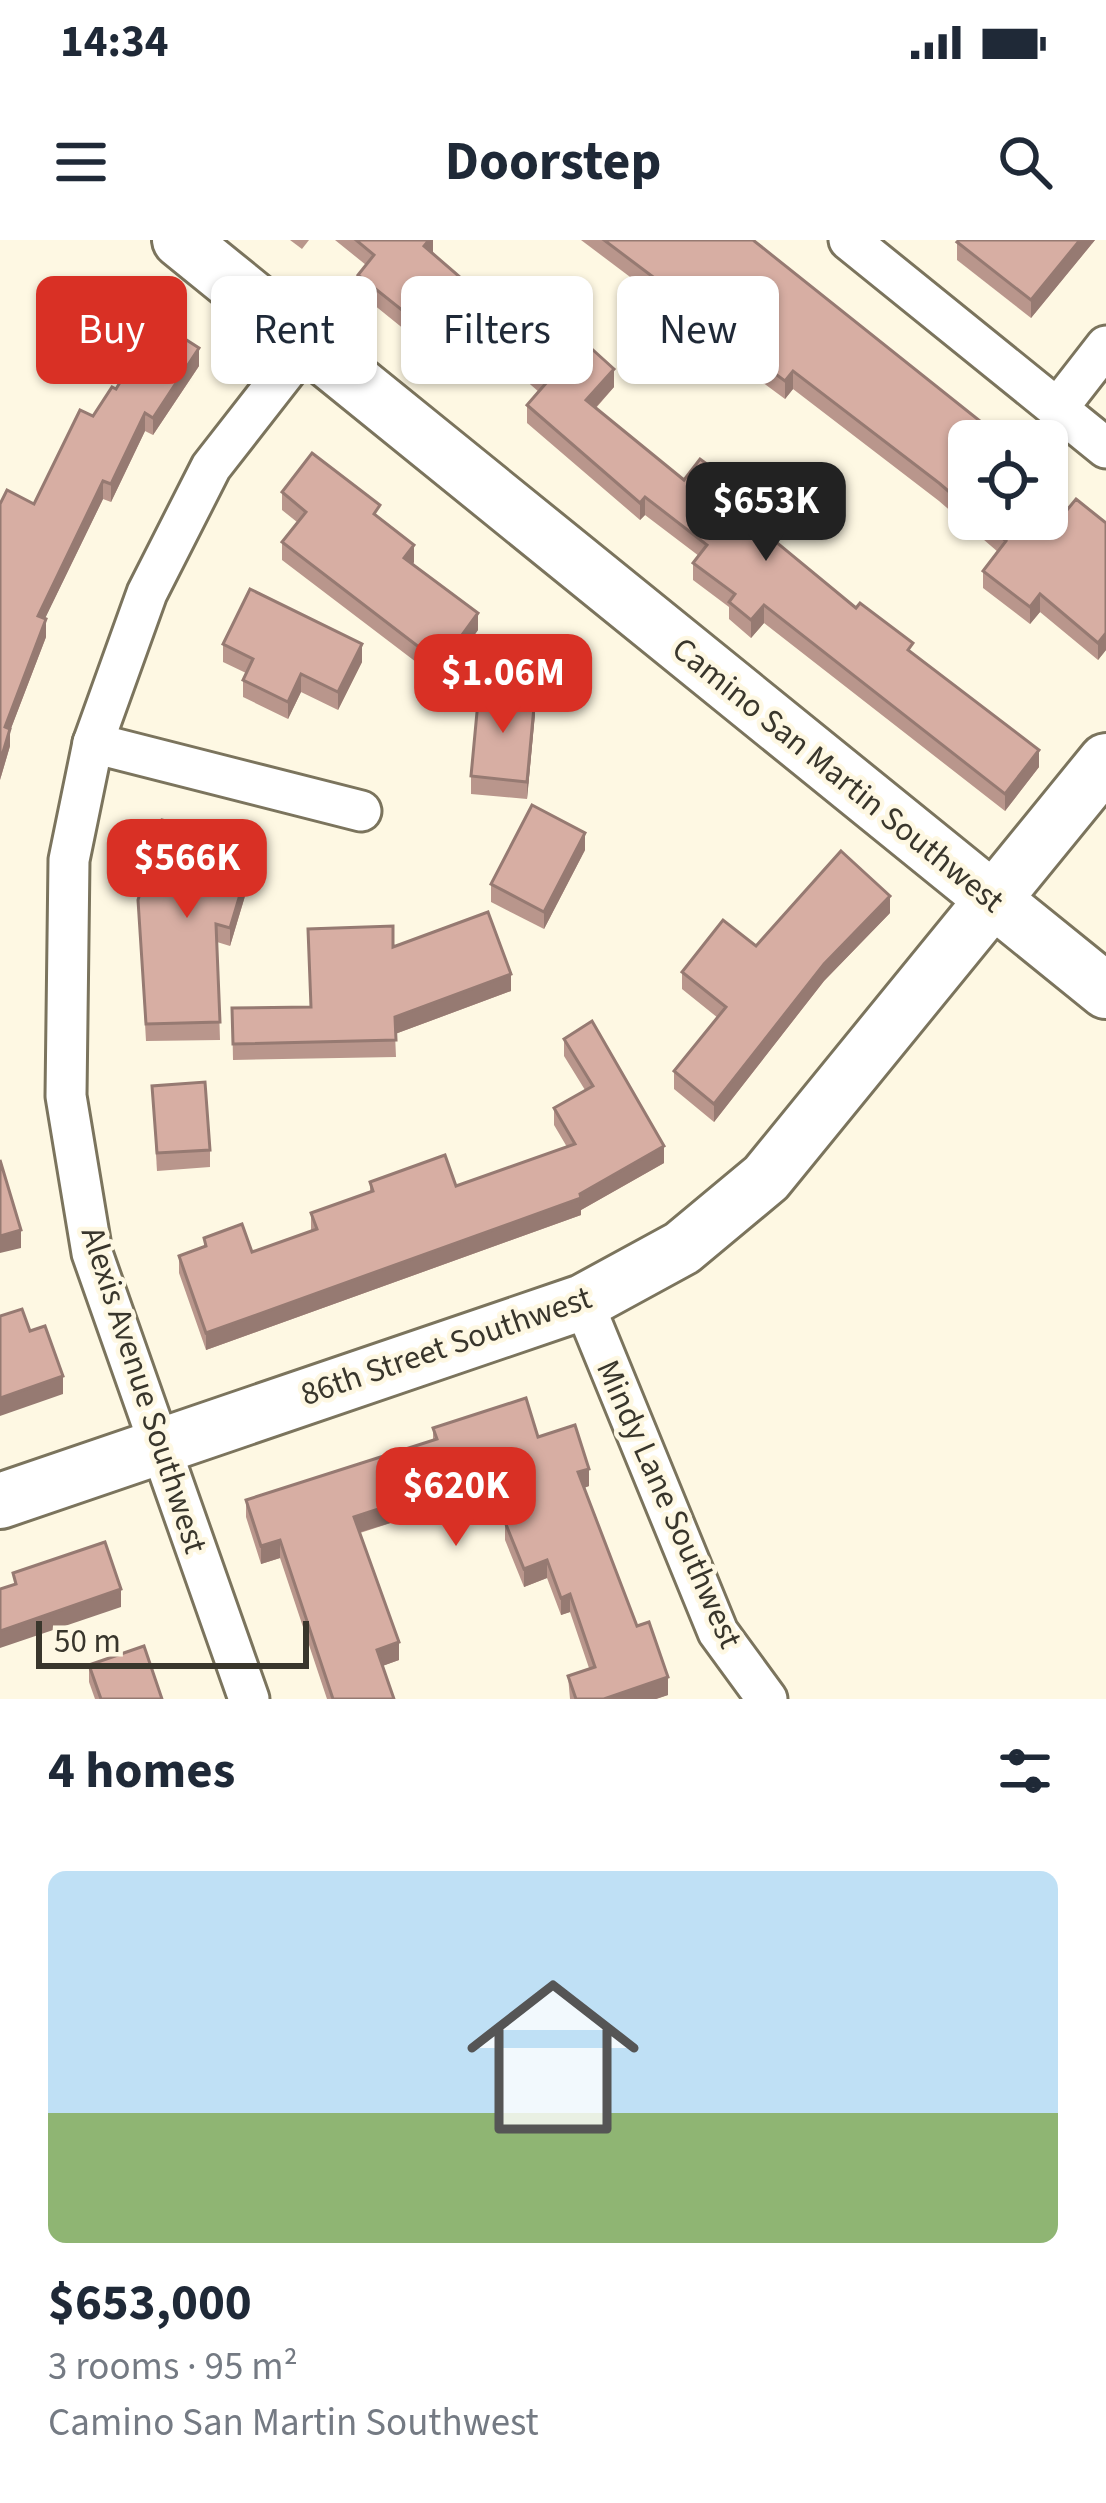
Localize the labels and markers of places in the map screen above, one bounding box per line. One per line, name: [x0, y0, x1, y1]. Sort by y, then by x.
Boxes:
pin: $653K: [682, 462, 850, 564]
pin: $1.06M: [405, 634, 601, 736]
pin: $566K: [103, 819, 271, 921]
pin: $620K: [372, 1447, 540, 1549]

